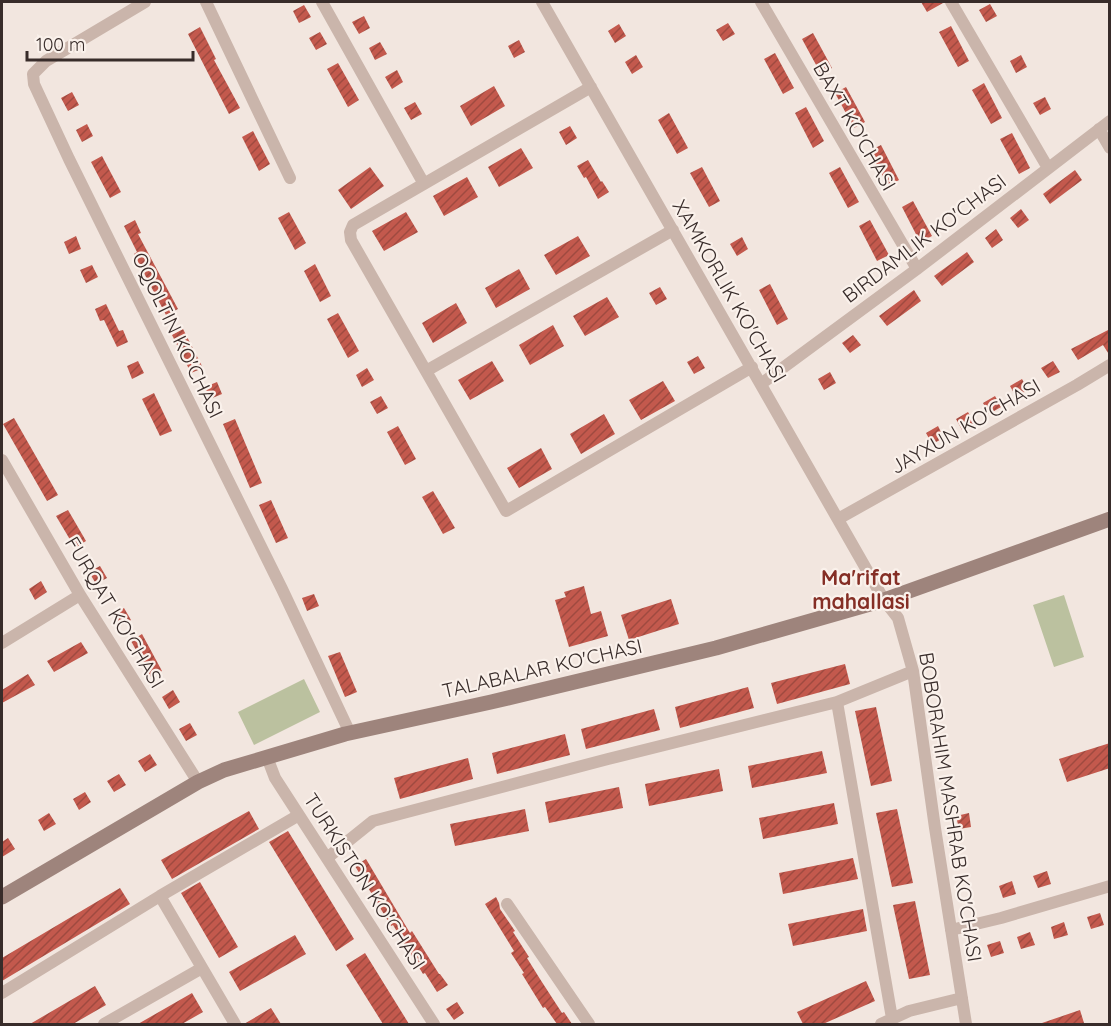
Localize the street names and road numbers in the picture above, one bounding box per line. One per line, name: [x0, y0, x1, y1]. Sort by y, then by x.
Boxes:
street label: BAXT KO'CHASI: [808, 57, 902, 195]
street label: BIRDAMLIK KO'CHASI: [837, 168, 1011, 308]
street label: XAMKORLIK KO'CHASI: [668, 195, 792, 387]
street label: OQOLTIN KO'CHASI: [127, 248, 229, 422]
street label: JAYXUN KO'CHASI: [885, 373, 1045, 479]
street label: FURQAT KO'CHASI: [60, 532, 170, 692]
street label: TALABALAR KO'CHASI: [439, 633, 645, 703]
street label: BOBORAHIM MASHRAB KO'CHASI: [914, 650, 988, 964]
street label: TURKISTON KO'CHASI: [299, 788, 431, 974]

